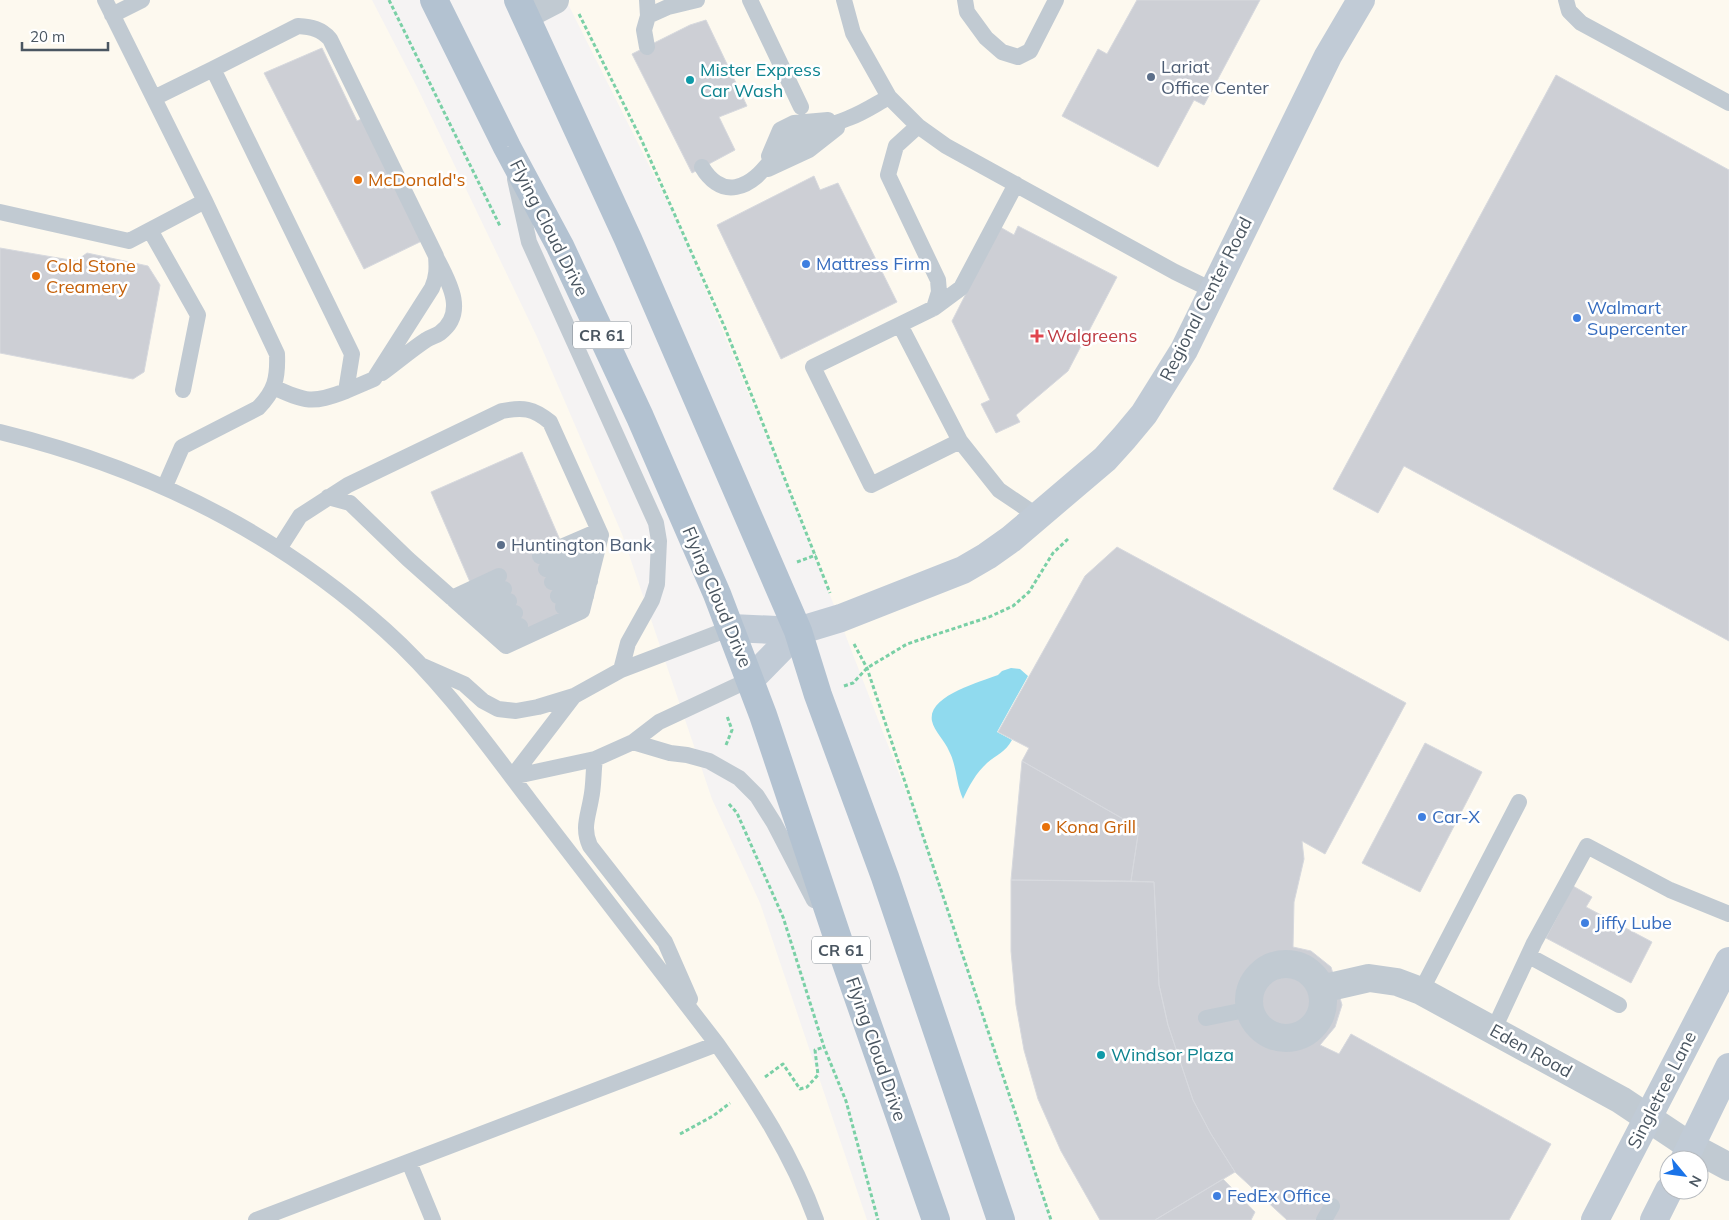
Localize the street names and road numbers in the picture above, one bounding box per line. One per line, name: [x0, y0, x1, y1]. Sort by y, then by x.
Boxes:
street label: Flying Cloud Drive: [505, 155, 594, 300]
street label: Regional Center Road: [1154, 213, 1257, 385]
road number: CR 61: [573, 322, 631, 348]
street label: Flying Cloud Drive: [677, 523, 757, 671]
road number: CR 61: [812, 936, 870, 964]
street label: Flying Cloud Drive: [841, 974, 912, 1124]
street label: Eden Road: [1486, 1019, 1576, 1083]
street label: Singletree Lane: [1622, 1027, 1701, 1152]

